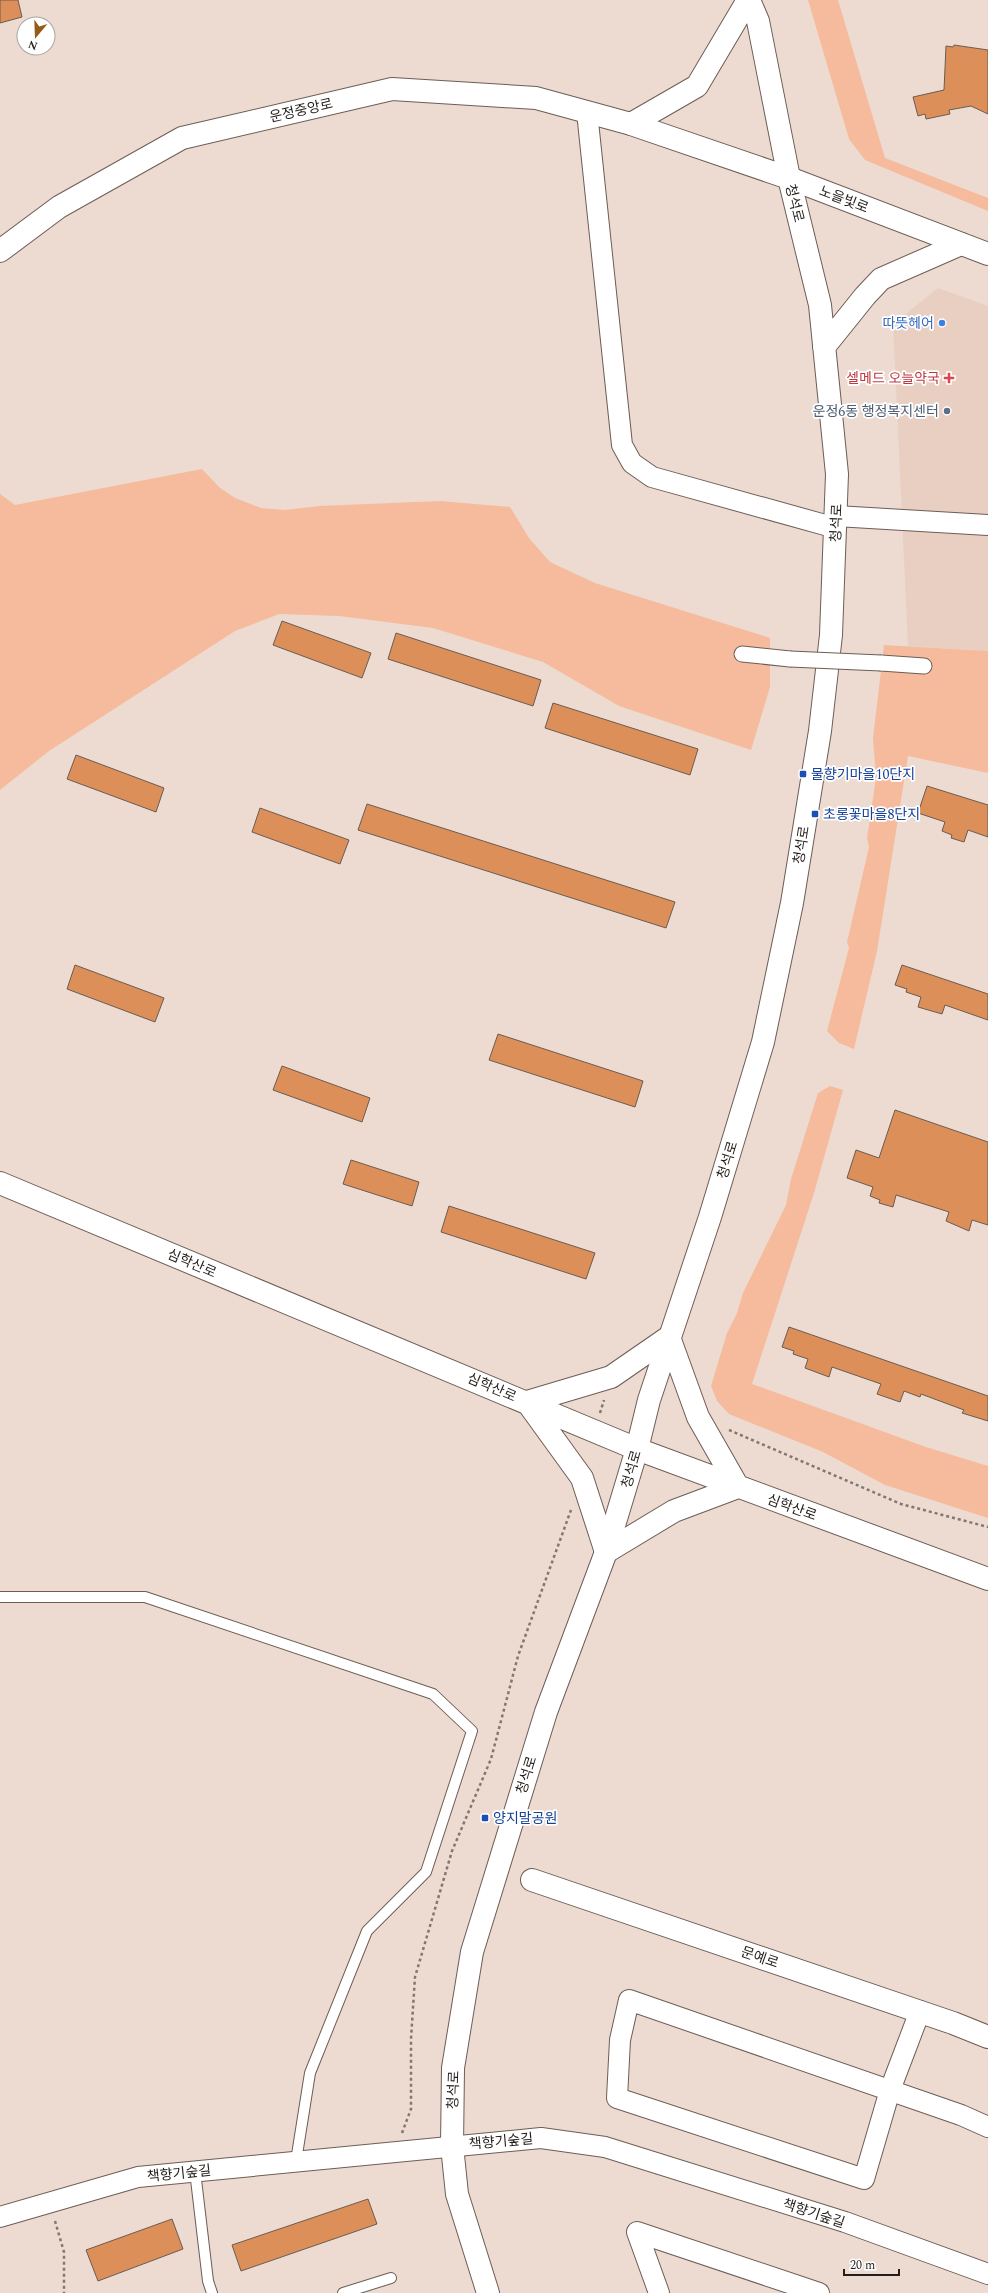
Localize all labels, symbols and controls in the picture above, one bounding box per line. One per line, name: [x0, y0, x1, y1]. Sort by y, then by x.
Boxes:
north arrow: [16, 16, 56, 56]
text: N: [26, 35, 40, 54]
street label: 운정중앙로: [267, 93, 335, 128]
street label: 노을빛로: [816, 180, 872, 219]
street label: 청석로: [780, 182, 809, 225]
place label: 따뜻헤어: [882, 313, 934, 334]
marker: 따뜻헤어: [937, 318, 947, 328]
place label: 셀메드 오늘약국: [846, 368, 940, 389]
marker: 셀메드 오늘약국: [943, 372, 955, 384]
place label: 운정6동 행정복지센터: [813, 401, 939, 422]
marker: 운정6동 행정복지센터: [942, 406, 952, 416]
street label: 청석로: [825, 503, 848, 543]
place label: 물향기마을10단지: [811, 764, 915, 785]
marker: 물향기마을10단지: [798, 769, 808, 779]
place label: 초롱꽃마을8단지: [823, 804, 920, 825]
marker: 초롱꽃마을8단지: [810, 809, 820, 819]
street label: 청석로: [788, 824, 815, 866]
street label: 청석로: [712, 1138, 743, 1182]
street label: 심학산로: [164, 1244, 220, 1283]
street label: 심학산로: [464, 1368, 520, 1407]
street label: 청석로: [616, 1448, 647, 1491]
street label: 심학산로: [764, 1489, 820, 1526]
street label: 청석로: [511, 1753, 542, 1797]
place label: 양지말공원: [493, 1808, 557, 1829]
marker: 양지말공원: [480, 1813, 490, 1823]
street label: 문예로: [738, 1941, 782, 1974]
street label: 청석로: [442, 2070, 465, 2110]
street label: 책향기숲길: [468, 2128, 534, 2155]
street label: 책향기숲길: [146, 2160, 212, 2187]
street label: 책향기숲길: [780, 2194, 848, 2233]
scale bar: [844, 2251, 899, 2277]
text: 20 m: [850, 2256, 875, 2275]

